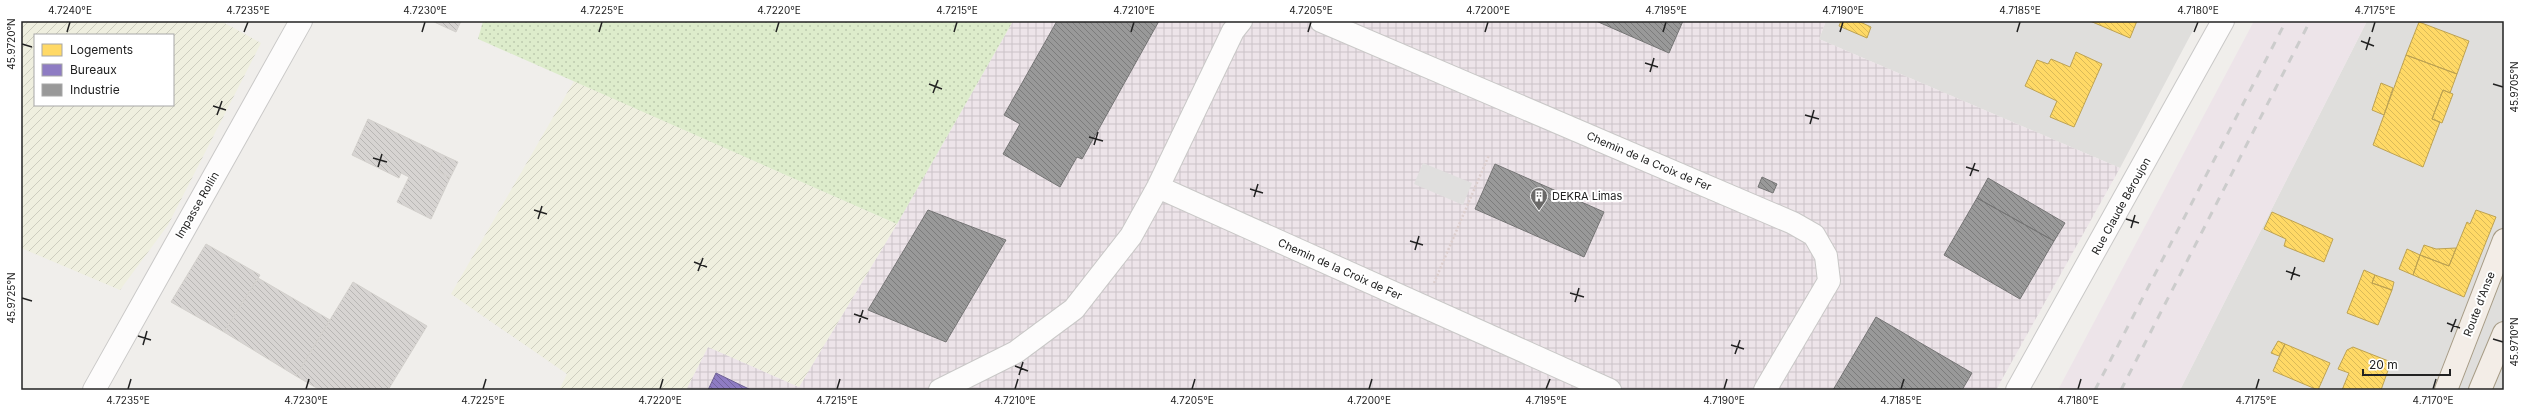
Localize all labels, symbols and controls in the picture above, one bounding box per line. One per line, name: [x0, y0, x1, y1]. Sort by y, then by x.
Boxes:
text: 4.7240°E: [48, 4, 92, 16]
text: 4.7235°E: [226, 4, 270, 16]
text: 4.7230°E: [403, 4, 447, 16]
text: 4.7225°E: [580, 4, 624, 16]
text: 4.7220°E: [757, 4, 801, 16]
text: 4.7215°E: [936, 4, 978, 16]
text: 4.7210°E: [1113, 4, 1155, 16]
text: 4.7205°E: [1289, 4, 1333, 16]
text: 4.7200°E: [1466, 4, 1510, 16]
text: 4.7195°E: [1645, 4, 1687, 16]
text: 4.7190°E: [1822, 4, 1864, 16]
text: 4.7185°E: [1999, 4, 2041, 16]
text: 4.7180°E: [2177, 4, 2219, 16]
text: 4.7175°E: [2355, 4, 2395, 16]
text: 45.9720°N: [5, 18, 17, 70]
legend: [34, 34, 174, 106]
text: Logements: [70, 42, 133, 57]
text: 45.9705°N: [2508, 61, 2520, 113]
text: Bureaux: [70, 62, 117, 77]
text: Industrie: [70, 82, 120, 97]
street label: Chemin de la Croix de Fer: [1584, 128, 1714, 194]
street label: Rue Claude Béroujon: [2088, 155, 2154, 257]
street label: Impasse Rollin: [172, 169, 222, 241]
building icon: DEKRA Limas: [1529, 186, 1549, 211]
place label: DEKRA Limas: [1552, 189, 1622, 203]
street label: Chemin de la Croix de Fer: [1276, 235, 1404, 303]
street label: Route d'Anse: [2460, 270, 2498, 338]
text: 45.9725°N: [5, 272, 17, 324]
text: 45.9710°N: [2508, 317, 2520, 367]
scale bar: [2363, 351, 2450, 377]
text: 20 m: [2369, 357, 2398, 372]
text: 4.7235°E: [106, 394, 150, 406]
text: 4.7230°E: [284, 394, 328, 406]
text: 4.7225°E: [461, 394, 505, 406]
text: 4.7220°E: [638, 394, 682, 406]
text: 4.7215°E: [816, 394, 858, 406]
text: 4.7210°E: [994, 394, 1036, 406]
text: 4.7205°E: [1170, 394, 1214, 406]
text: 4.7200°E: [1347, 394, 1391, 406]
text: 4.7195°E: [1525, 394, 1567, 406]
text: 4.7190°E: [1703, 394, 1745, 406]
text: 4.7185°E: [1880, 394, 1922, 406]
text: 4.7180°E: [2057, 394, 2099, 406]
text: 4.7175°E: [2236, 394, 2276, 406]
text: 4.7170°E: [2413, 394, 2453, 406]

